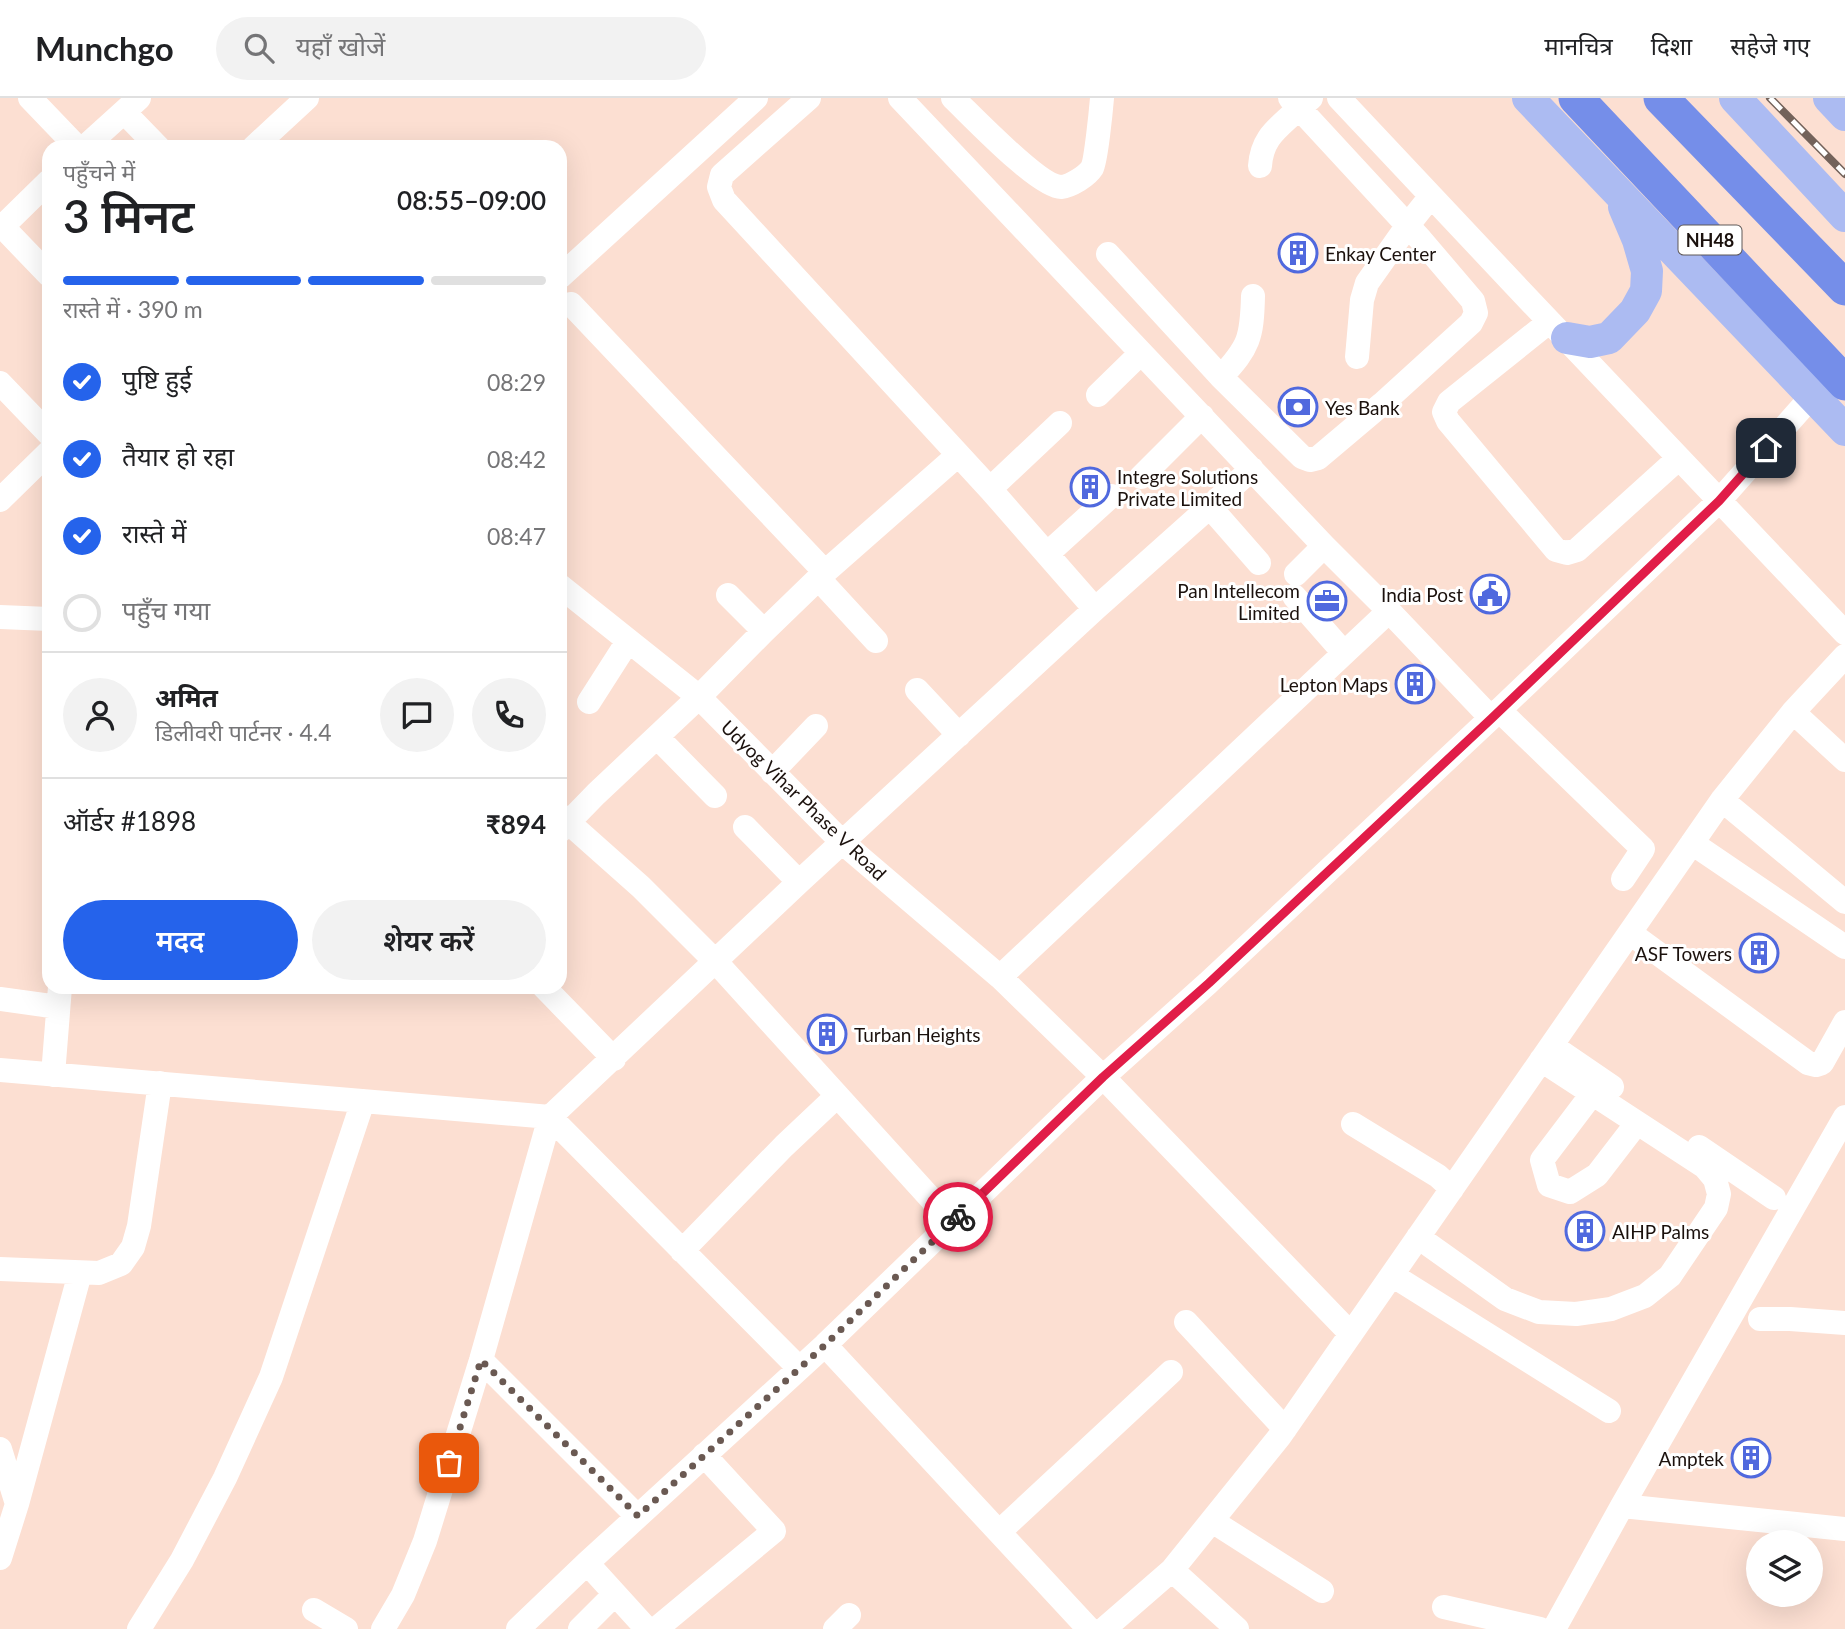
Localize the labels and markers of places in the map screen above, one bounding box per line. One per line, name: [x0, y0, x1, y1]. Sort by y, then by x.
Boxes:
building icon: Enkay Center: [1277, 232, 1319, 274]
place label: Enkay Center: [1325, 242, 1436, 265]
bank icon: Yes Bank: [1277, 386, 1319, 428]
place label: Yes Bank: [1325, 396, 1400, 419]
pin: [1736, 418, 1796, 478]
place label: Integre Solutions Private Limited: [1117, 465, 1258, 510]
building icon: Integre Solutions Private Limited: [1069, 466, 1111, 508]
public building icon: India Post: [1469, 573, 1511, 615]
place label: Pan Intellecom Limited: [1177, 579, 1300, 624]
office icon: Pan Intellecom Limited: [1306, 580, 1348, 622]
place label: India Post: [1381, 583, 1463, 606]
building icon: Lepton Maps: [1394, 663, 1436, 705]
place label: Lepton Maps: [1280, 673, 1388, 696]
building icon: ASF Towers: [1738, 932, 1780, 974]
place label: ASF Towers: [1635, 942, 1732, 965]
building icon: Turban Heights: [806, 1013, 848, 1055]
place label: Turban Heights: [854, 1023, 980, 1046]
building icon: AIHP Palms: [1564, 1210, 1606, 1252]
place label: AIHP Palms: [1612, 1220, 1709, 1243]
pin: [419, 1433, 479, 1493]
building icon: Amptek: [1730, 1437, 1772, 1479]
place label: Amptek: [1659, 1447, 1724, 1470]

